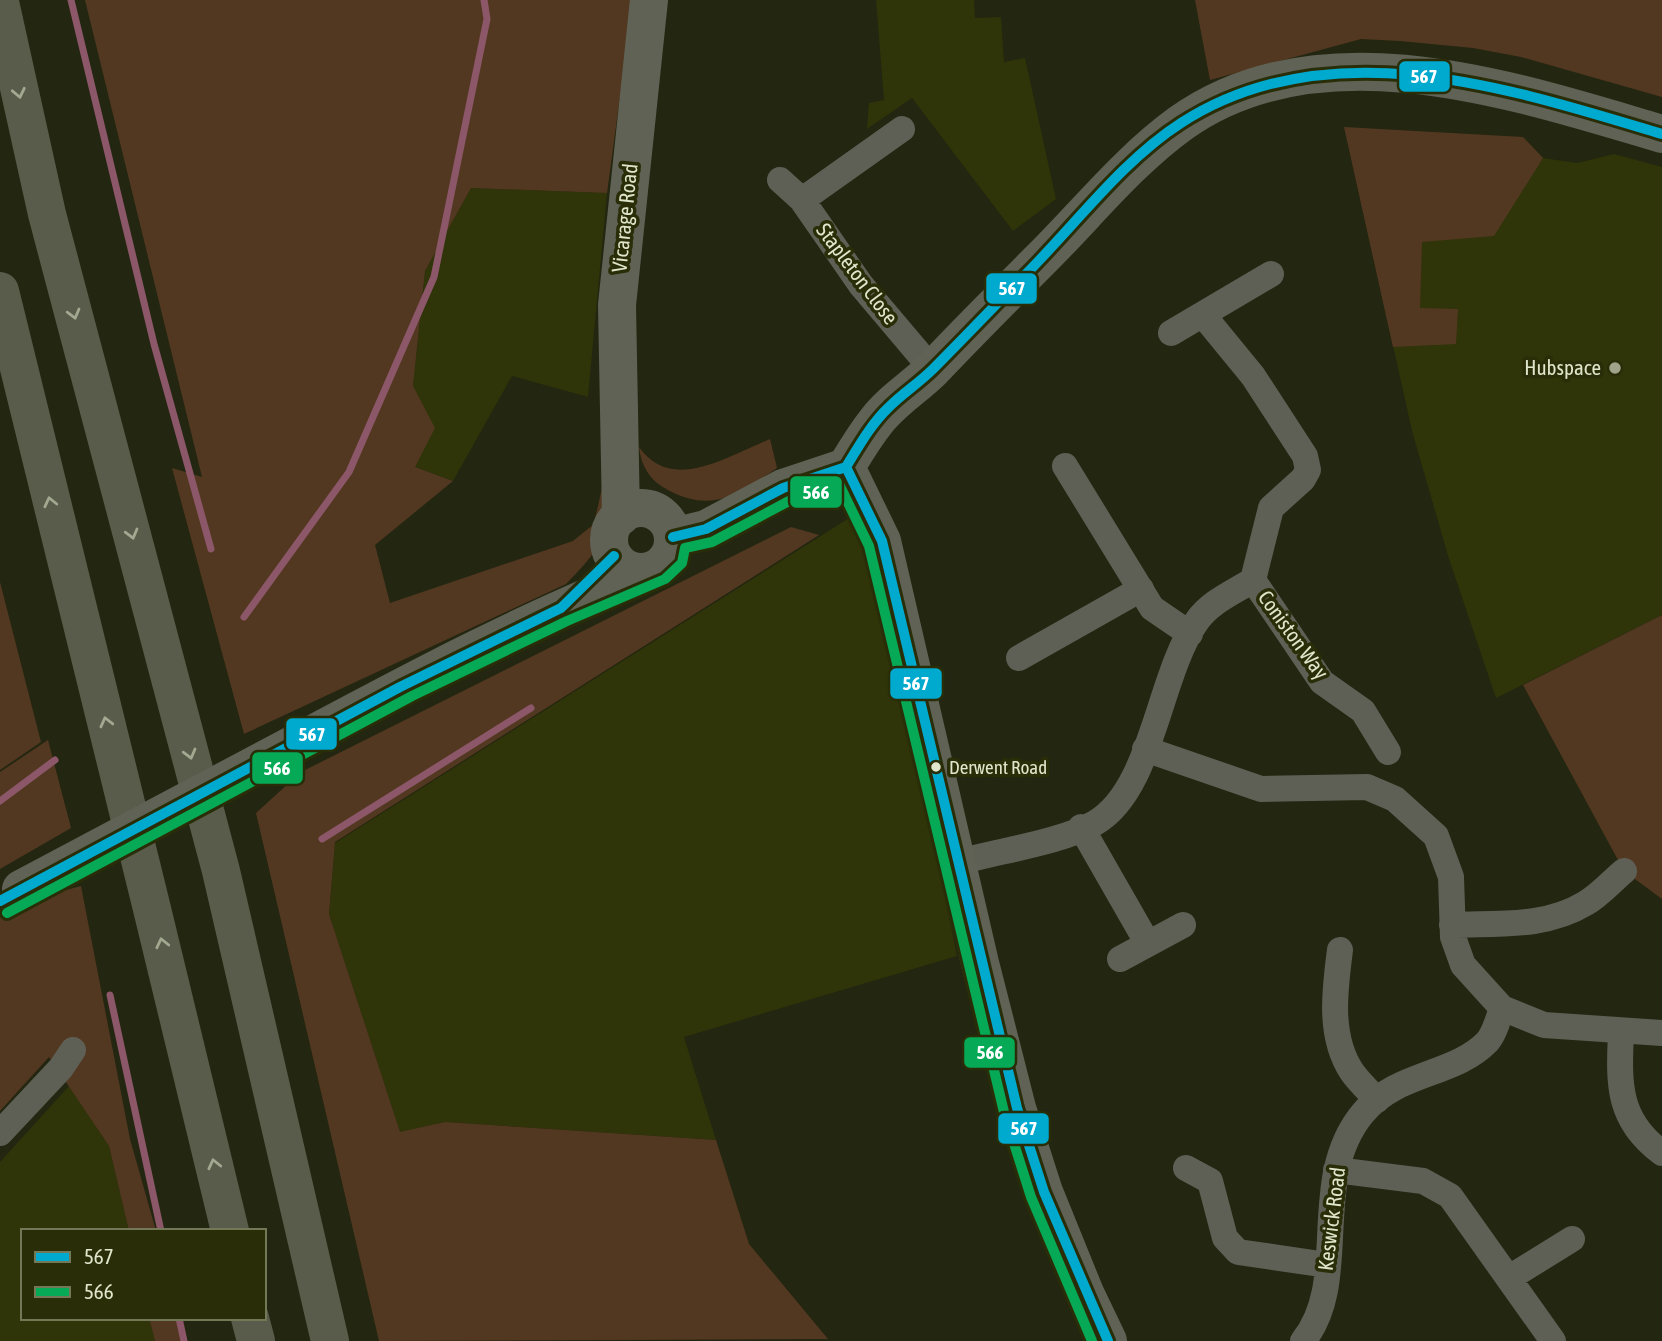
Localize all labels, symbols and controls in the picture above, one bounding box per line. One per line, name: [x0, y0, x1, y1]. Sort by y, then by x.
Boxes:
line badge: 567: [1398, 60, 1451, 93]
text: 567: [1411, 65, 1437, 87]
one-way arrow: [11, 87, 26, 99]
street label: Vicarage Road: [606, 162, 642, 274]
street label: Stapleton Close: [812, 218, 903, 328]
line badge: 567: [985, 272, 1038, 305]
text: 567: [999, 277, 1025, 299]
one-way arrow: [66, 307, 80, 319]
place label: Hubspace: [1524, 355, 1601, 379]
marker: Hubspace: [1607, 360, 1623, 376]
line badge: 566: [789, 475, 843, 509]
text: 566: [803, 481, 829, 503]
one-way arrow: [44, 496, 58, 508]
one-way arrow: [124, 527, 138, 539]
street label: Coniston Way: [1254, 585, 1334, 684]
line badge: 567: [889, 667, 943, 700]
text: 567: [903, 672, 929, 694]
one-way arrow: [100, 716, 114, 728]
line badge: 567: [285, 717, 338, 751]
text: 567: [299, 723, 325, 745]
one-way arrow: [182, 747, 196, 759]
line badge: 566: [251, 751, 304, 785]
place label: Derwent Road: [949, 756, 1047, 778]
text: 566: [264, 757, 290, 779]
marker: Derwent Road: [929, 760, 943, 774]
one-way arrow: [156, 937, 170, 949]
line badge: 566: [963, 1036, 1016, 1069]
text: 566: [977, 1041, 1003, 1063]
line badge: 567: [997, 1112, 1050, 1145]
text: 567: [1011, 1117, 1037, 1139]
one-way arrow: [208, 1158, 222, 1170]
street label: Keswick Road: [1313, 1166, 1349, 1272]
legend: [21, 1229, 266, 1320]
text: 567: [84, 1244, 114, 1268]
text: 566: [84, 1279, 114, 1303]

